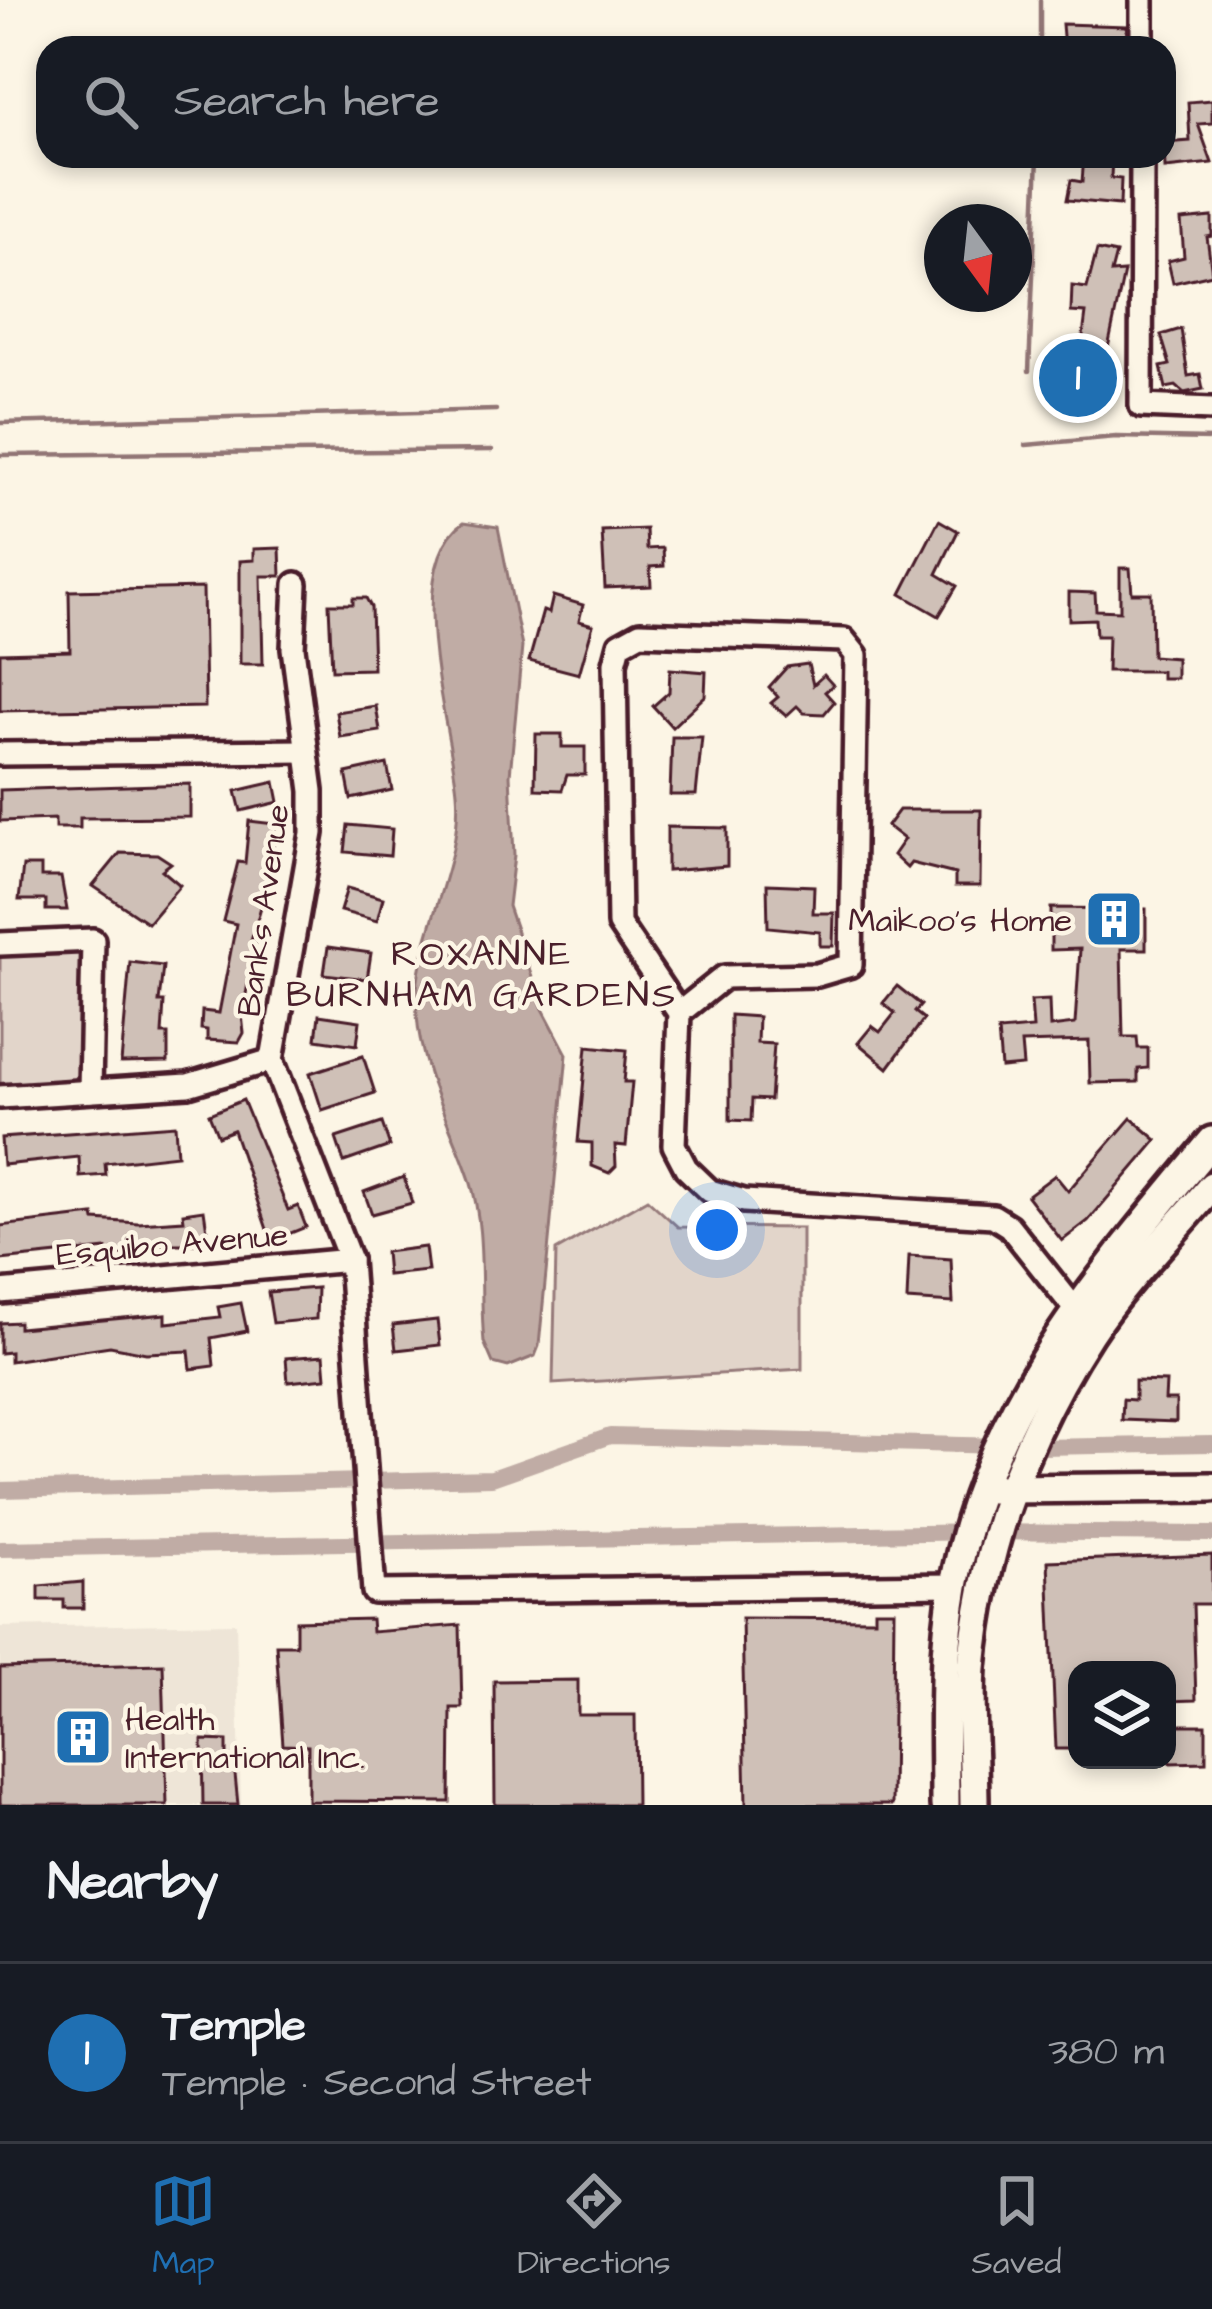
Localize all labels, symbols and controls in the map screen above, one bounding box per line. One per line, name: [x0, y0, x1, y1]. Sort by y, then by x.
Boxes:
search box: [36, 36, 1176, 168]
icon: search: [78, 69, 144, 135]
text: Search here: [174, 71, 440, 133]
north arrow: [924, 204, 1032, 312]
pin: 1: [1039, 333, 1117, 423]
street label: Banks Avenue: [226, 801, 302, 1019]
building icon: Maikoo's Home: [1083, 888, 1145, 950]
place label: Maikoo's Home: [848, 898, 1072, 944]
district label: ROXANNE BURNHAM GARDENS: [286, 929, 678, 1021]
your location: [687, 1200, 747, 1260]
street label: Esquibo Avenue: [54, 1212, 290, 1278]
map controls: [1068, 1661, 1176, 1769]
button: layers: [1068, 1661, 1176, 1769]
place label: Health International Inc.: [125, 1697, 365, 1781]
building icon: Health International Inc.: [52, 1706, 114, 1768]
text: Nearby: [48, 1848, 218, 1919]
text: Temple: [162, 1995, 306, 2057]
text: 1: [85, 2026, 90, 2080]
text: 380 m: [1048, 2026, 1164, 2080]
text: Temple · Second Street: [162, 2057, 592, 2111]
tab: Map: [150, 2168, 216, 2286]
tab: Directions: [517, 2168, 671, 2286]
tab: Saved: [972, 2168, 1062, 2286]

